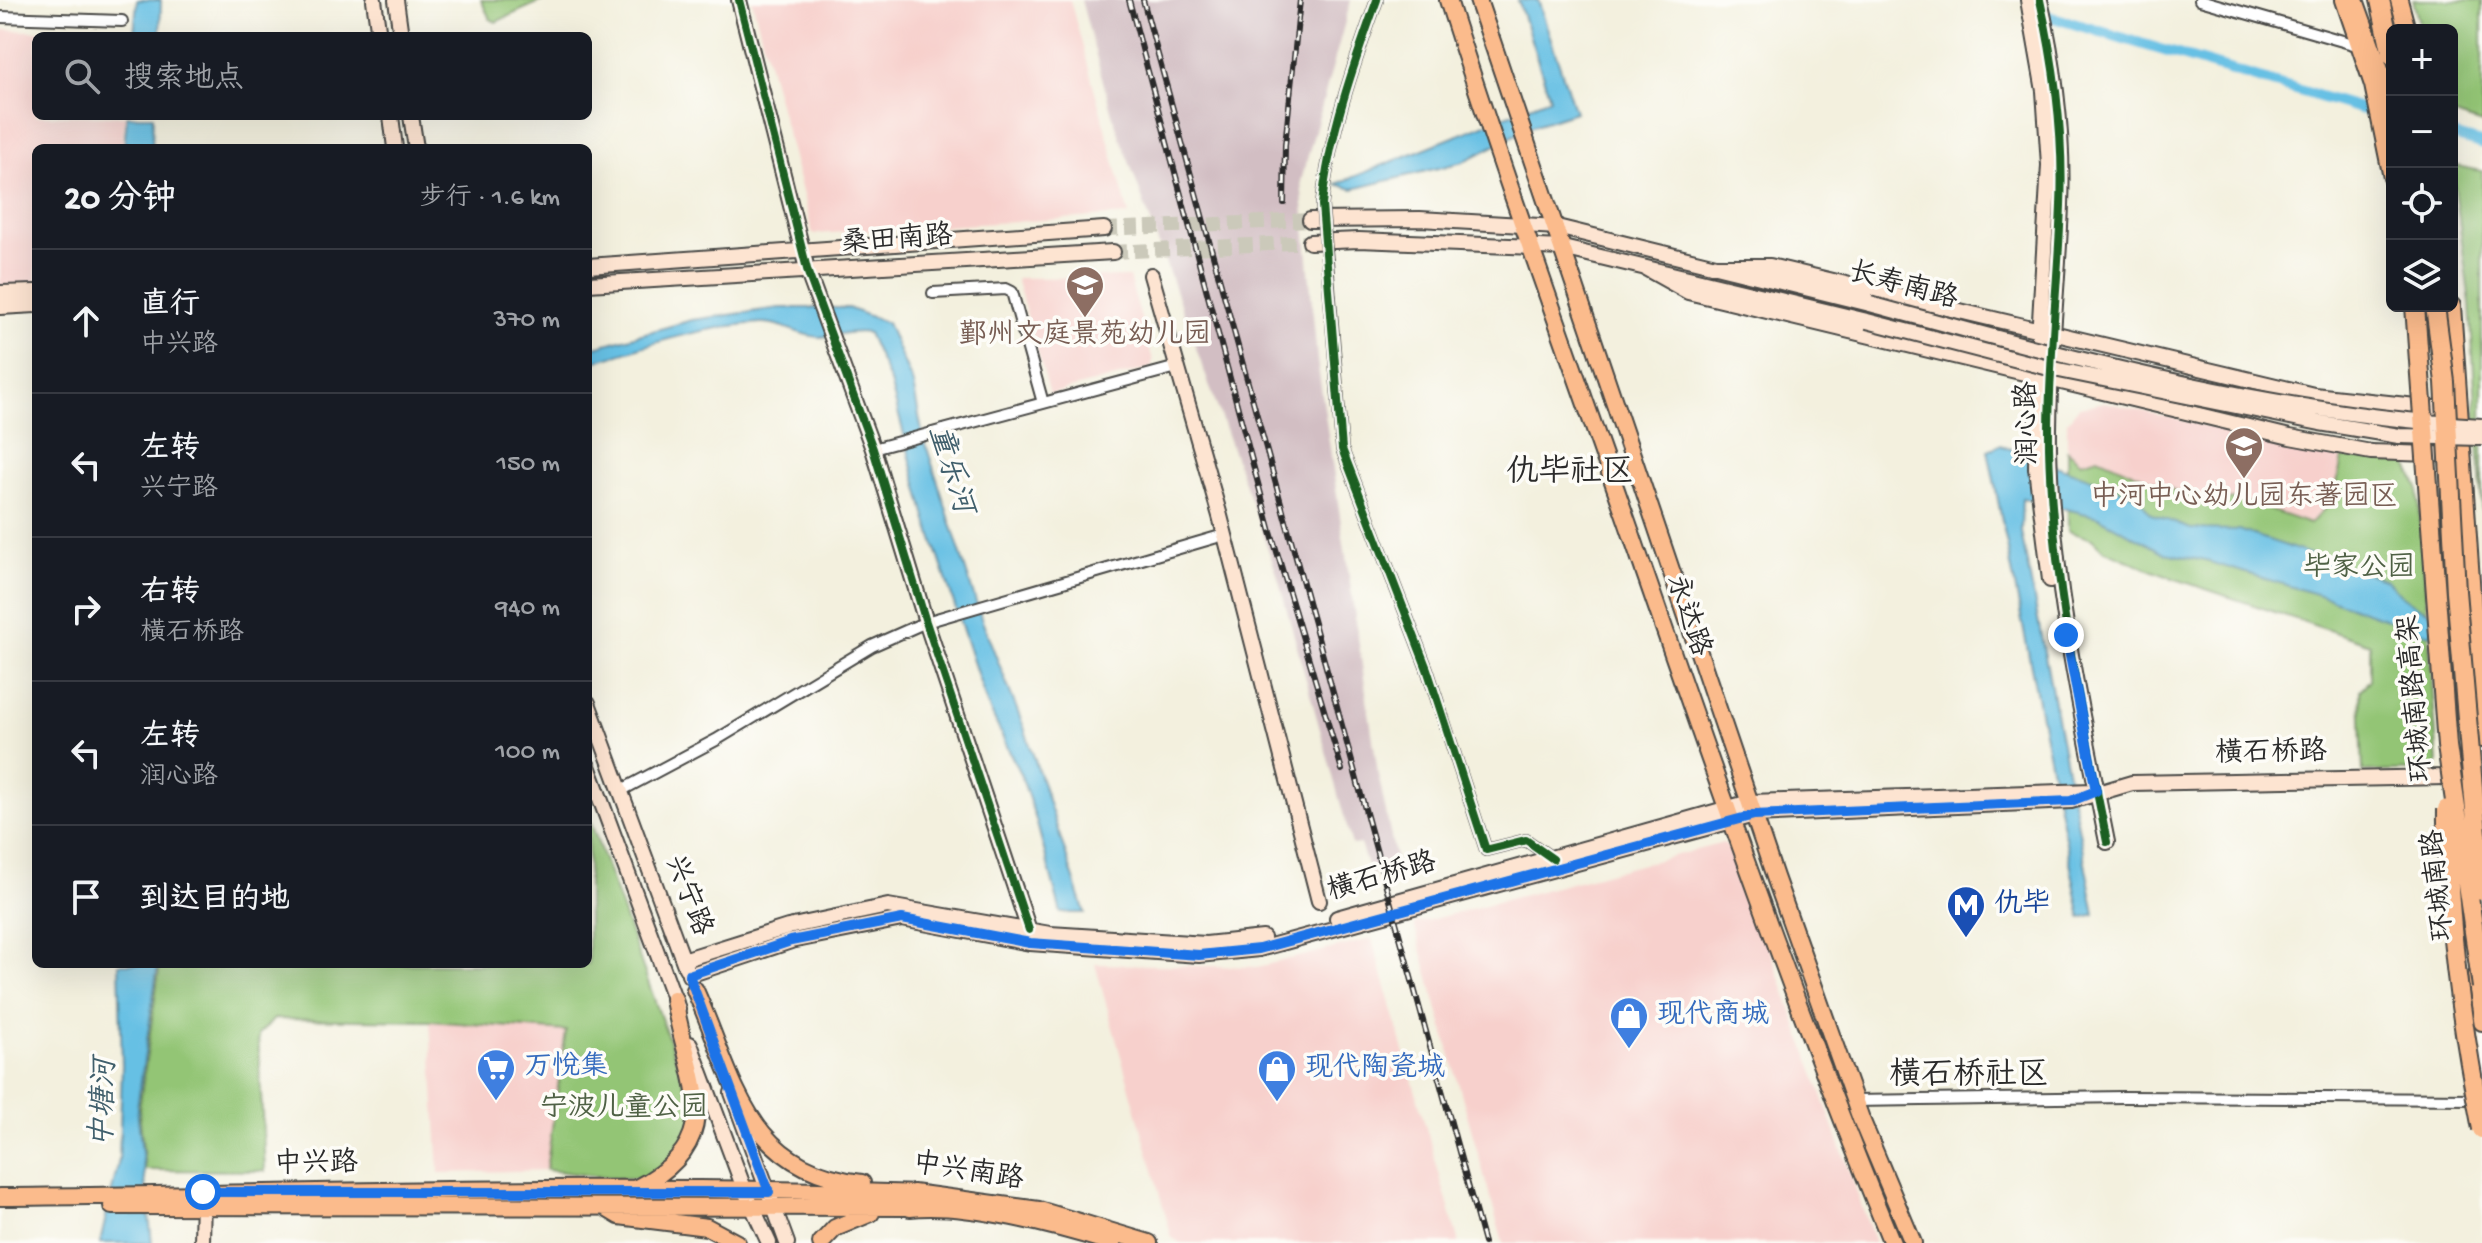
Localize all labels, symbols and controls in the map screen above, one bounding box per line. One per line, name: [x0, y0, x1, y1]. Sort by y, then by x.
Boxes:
map controls: [2386, 24, 2458, 312]
button: +: [2386, 24, 2458, 96]
search box: [32, 32, 592, 120]
icon: search: [60, 54, 104, 98]
text: 搜索地点: [124, 63, 244, 98]
button: −: [2386, 96, 2458, 168]
button: locate: [2386, 168, 2458, 240]
text: 20 分钟: [64, 181, 176, 221]
text: 步行 · 1.6 km: [419, 184, 560, 215]
street label: 桑田南路: [840, 219, 954, 261]
button: layers: [2386, 240, 2458, 312]
street label: 长寿南路: [1845, 255, 1962, 317]
school or university icon: 鄞州文庭景苑幼儿园: [1064, 264, 1106, 319]
text: 直行: [140, 289, 200, 324]
icon: ahead: [64, 299, 108, 343]
text: 370 m: [494, 306, 560, 337]
place label: 鄞州文庭景苑幼儿园: [959, 318, 1211, 353]
text: 中兴路: [140, 331, 218, 362]
street label: 润心路: [2010, 381, 2046, 465]
water label: 童乐河: [919, 421, 982, 523]
school or university icon: 中河中心幼儿园东著园区: [2223, 425, 2265, 480]
text: 左转: [140, 433, 200, 468]
icon: left: [64, 443, 108, 487]
text: 150 m: [496, 450, 560, 481]
district label: 仇毕社区: [1506, 454, 1634, 493]
text: 兴宁路: [140, 475, 218, 506]
place label: 中河中心幼儿园东著园区: [2090, 480, 2398, 515]
park label: 毕家公园: [2303, 552, 2415, 586]
street label: 永达路: [1658, 570, 1718, 661]
text: 右转: [140, 577, 200, 612]
icon: right: [64, 587, 108, 631]
text: 940 m: [495, 594, 560, 625]
street label: 环城南路高架: [2391, 613, 2441, 783]
route end: [2048, 617, 2084, 653]
text: 横石桥路: [140, 619, 244, 650]
text: 左转: [140, 721, 200, 756]
icon: left: [64, 731, 108, 775]
street label: 横石桥路: [2215, 735, 2327, 771]
text: 100 m: [495, 738, 560, 769]
text: 润心路: [140, 763, 218, 794]
street label: 环城南路: [2416, 828, 2462, 943]
street label: 横石桥路: [1323, 845, 1440, 909]
street label: 兴宁路: [657, 850, 719, 941]
icon: arrive: [64, 875, 108, 919]
text: 到达目的地: [140, 884, 290, 919]
metro station icon: 仇毕: [1945, 884, 1987, 939]
place label: 仇毕: [1994, 888, 2050, 922]
shop icon: 现代商城: [1608, 995, 1650, 1050]
place label: 现代商城: [1657, 999, 1769, 1033]
supermarket icon: 万悦集: [475, 1047, 517, 1102]
shop icon: 现代陶瓷城: [1256, 1048, 1298, 1103]
place label: 万悦集: [524, 1051, 608, 1085]
place label: 现代陶瓷城: [1305, 1051, 1445, 1086]
water label: 中塘河: [85, 1052, 125, 1149]
district label: 横石桥社区: [1889, 1057, 2049, 1096]
park label: 宁波儿童公园: [540, 1092, 708, 1126]
street label: 中兴路: [274, 1146, 358, 1182]
street label: 中兴南路: [910, 1146, 1026, 1198]
route start: [185, 1174, 221, 1210]

